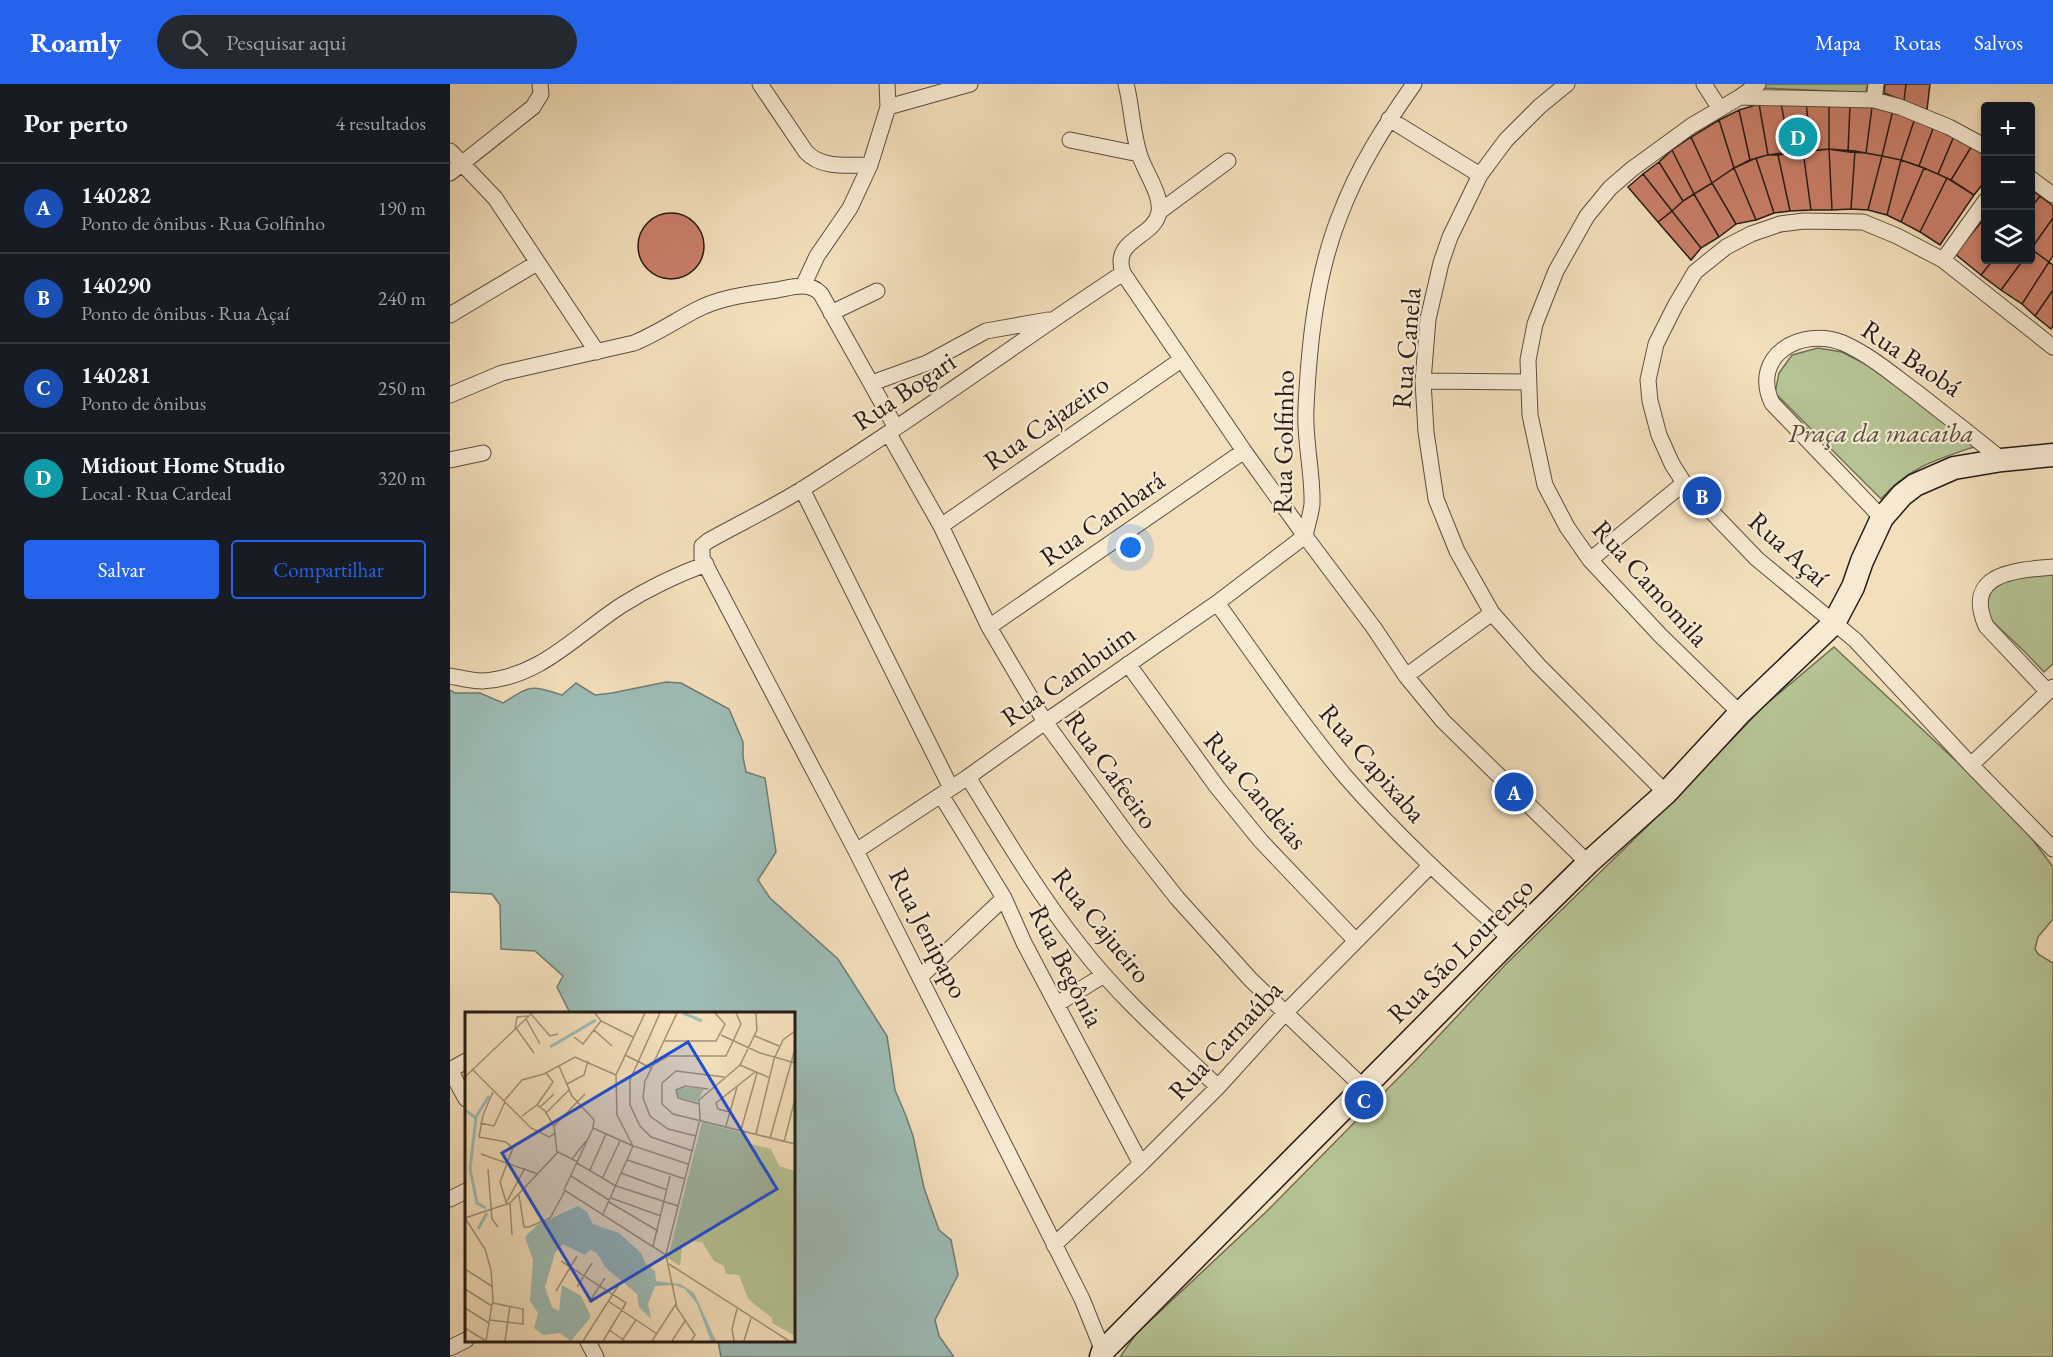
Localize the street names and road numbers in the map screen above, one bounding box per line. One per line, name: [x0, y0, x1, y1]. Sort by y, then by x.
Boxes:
street label: Rua Canela: [1383, 286, 1429, 410]
street label: Rua Baobá: [1855, 312, 1969, 404]
street label: Rua Bogari: [846, 344, 963, 438]
street label: Rua Cajazeiro: [976, 366, 1116, 478]
street label: Rua Golfinho: [1264, 370, 1302, 514]
street label: Rua Cambará: [1033, 462, 1171, 574]
street label: Rua Açaí: [1742, 504, 1837, 594]
street label: Rua Camomila: [1585, 512, 1717, 654]
street label: Rua Cambuim: [994, 616, 1142, 734]
street label: Rua Capixaba: [1312, 696, 1434, 830]
street label: Rua Cafeeiro: [1057, 704, 1167, 836]
street label: Rua Candeias: [1196, 724, 1316, 856]
street label: Rua Cajueiro: [1045, 860, 1159, 990]
street label: Rua Jenipapo: [881, 862, 977, 1004]
street label: Rua São Lourenço: [1379, 869, 1541, 1031]
street label: Rua Begônia: [1021, 899, 1113, 1033]
street label: Rua Carnaúba: [1160, 972, 1290, 1108]

